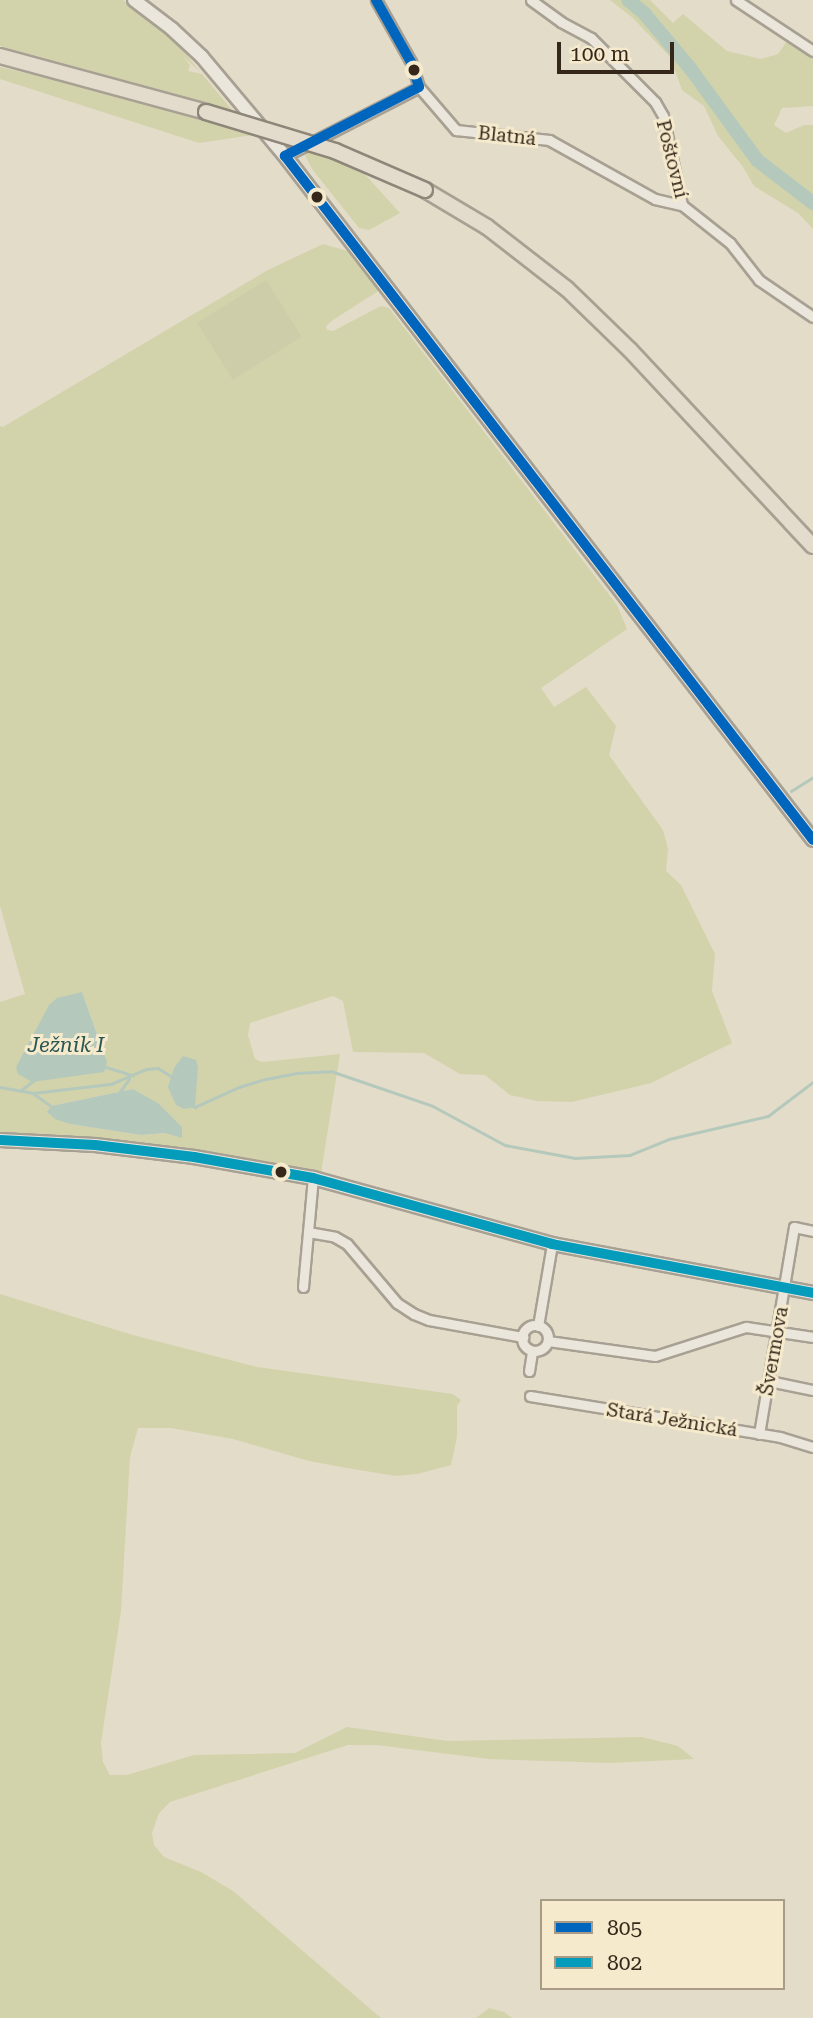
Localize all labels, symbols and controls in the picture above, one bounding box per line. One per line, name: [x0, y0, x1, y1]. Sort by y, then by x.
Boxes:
scale bar: [561, 28, 678, 72]
text: 100 m: [570, 42, 630, 66]
unlabelled marker: [407, 63, 421, 77]
street label: Poštovní: [651, 117, 693, 201]
street label: Blatná: [477, 122, 537, 150]
unlabelled marker: [310, 190, 324, 204]
water label: Ježník I: [28, 1032, 104, 1058]
unlabelled marker: [274, 1165, 288, 1179]
street label: Švermova: [755, 1305, 793, 1397]
street label: Stará Ježnická: [605, 1398, 739, 1442]
legend: [540, 1899, 785, 1990]
text: 805: [607, 1916, 642, 1940]
text: 802: [607, 1951, 642, 1975]

